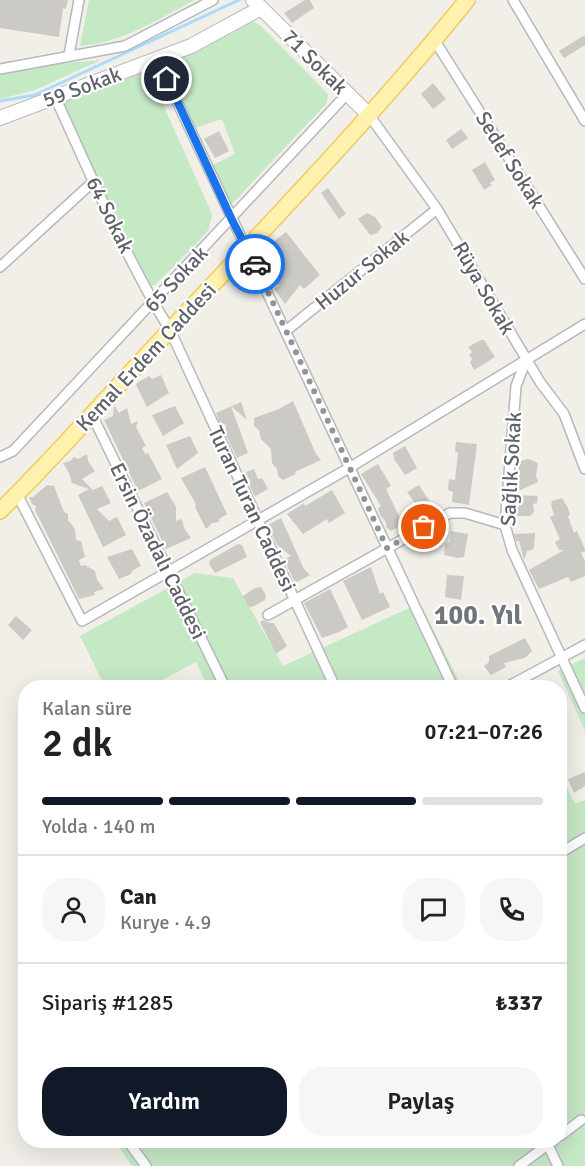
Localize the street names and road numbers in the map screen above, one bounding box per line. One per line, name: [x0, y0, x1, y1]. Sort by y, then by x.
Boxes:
street label: 71 Sokak: [277, 24, 353, 100]
street label: 59 Sokak: [39, 61, 125, 113]
street label: Sedef Sokak: [470, 107, 550, 214]
street label: 64 Sokak: [80, 173, 140, 258]
street label: Huzur Sokak: [310, 224, 415, 316]
street label: Rüya Sokak: [447, 237, 521, 339]
street label: 65 Sokak: [139, 240, 214, 318]
street label: Kemal Erdem Caddesi: [70, 277, 222, 437]
street label: Sağlık Sokak: [495, 411, 527, 527]
street label: Turan Turan Caddesi: [202, 422, 302, 596]
street label: Ersin Özadalı Caddesi: [104, 459, 212, 643]

